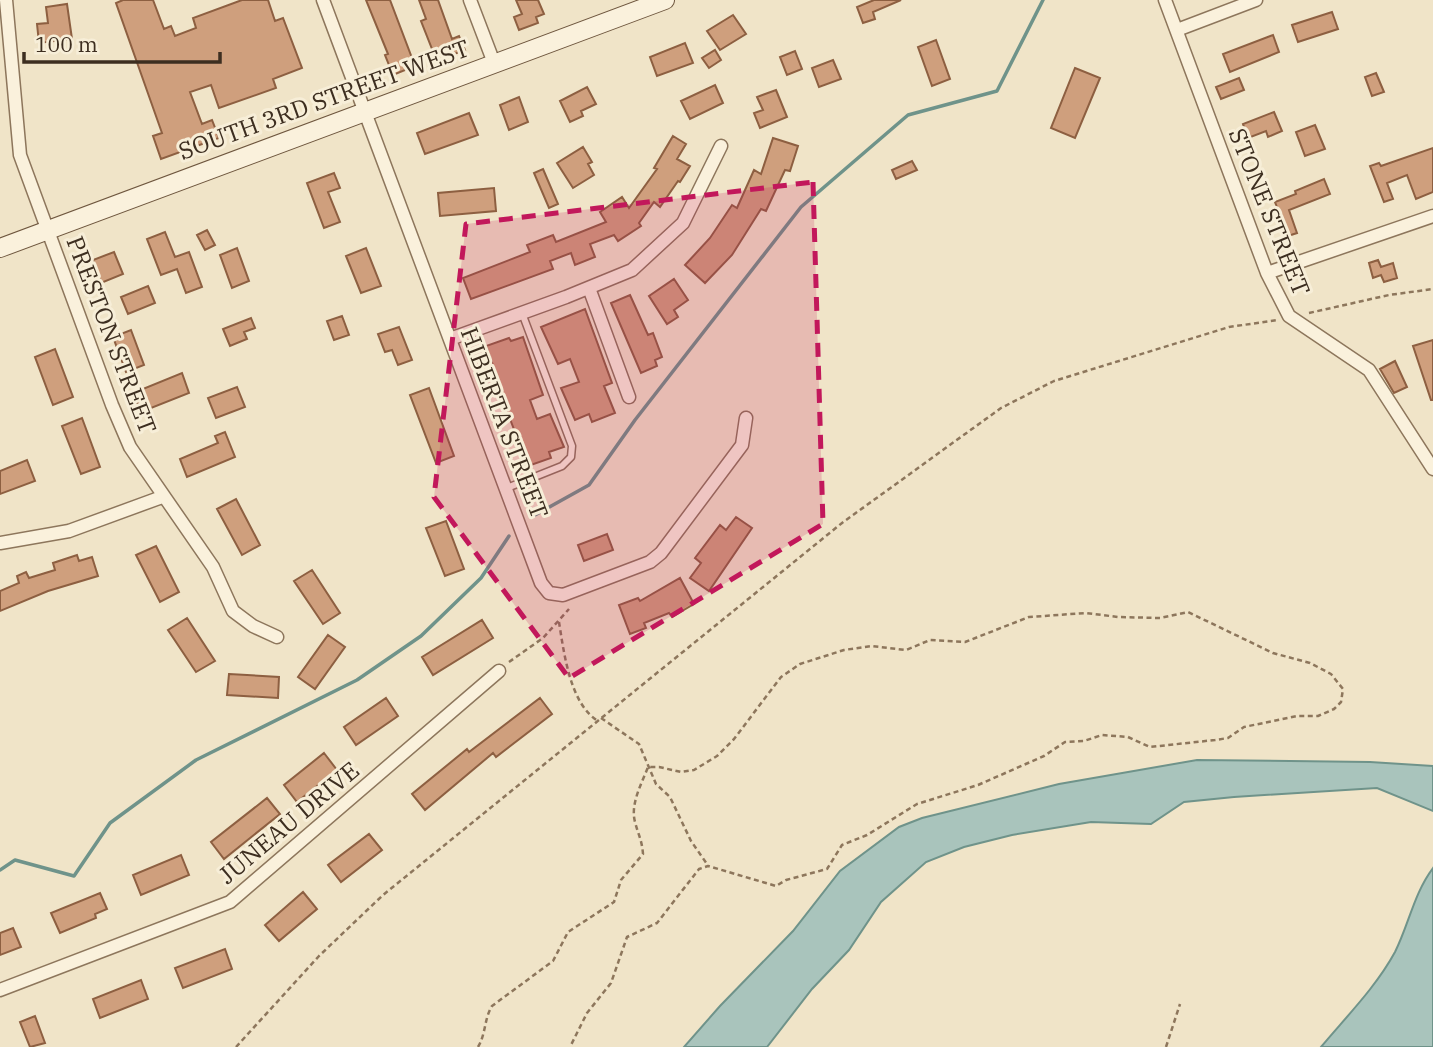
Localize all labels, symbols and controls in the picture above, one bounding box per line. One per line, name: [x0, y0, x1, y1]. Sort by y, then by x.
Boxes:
scale bar: [24, 21, 220, 65]
text: 100 m: [35, 30, 98, 58]
street label: SOUTH 3RD STREET WEST: [174, 31, 474, 167]
street label: STONE STREET: [1222, 123, 1318, 300]
street label: PRESTON STREET: [60, 231, 164, 438]
street label: HIBERTA STREET: [454, 322, 556, 523]
street label: JUNEAU DRIVE: [211, 754, 365, 891]

